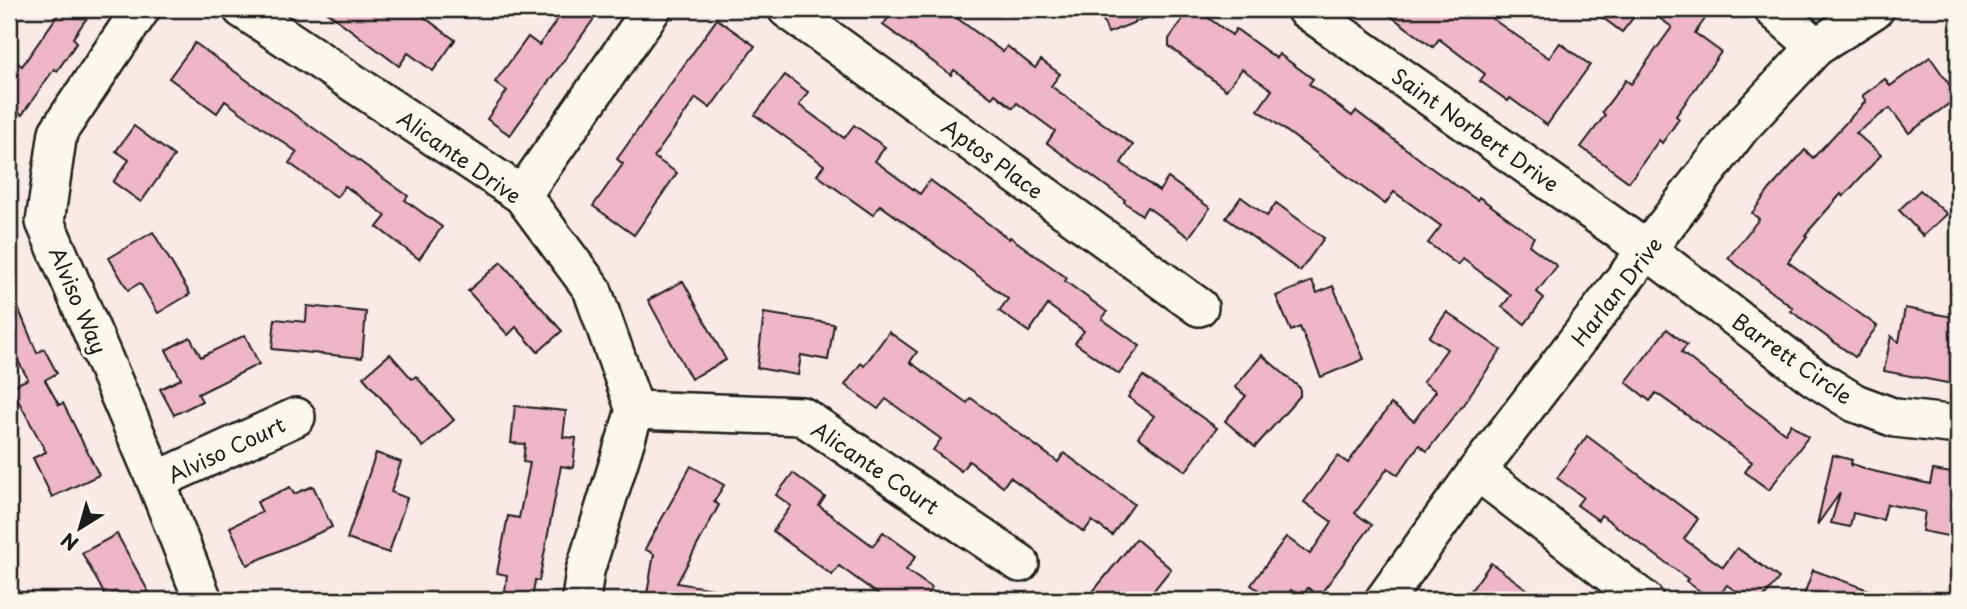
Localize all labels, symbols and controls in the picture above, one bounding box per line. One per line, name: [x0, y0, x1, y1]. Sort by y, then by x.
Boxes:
street label: Saint Norbert Drive: [1386, 59, 1566, 199]
street label: Alicante Drive: [392, 101, 528, 211]
street label: Aptos Place: [936, 110, 1050, 206]
street label: Harlan Drive: [1563, 229, 1669, 353]
street label: Alviso Way: [42, 241, 116, 359]
street label: Barrett Circle: [1726, 305, 1860, 411]
street label: Alviso Court: [162, 408, 290, 490]
street label: Alicante Court: [806, 413, 946, 521]
north arrow: [46, 494, 116, 564]
text: N: [55, 527, 84, 558]

